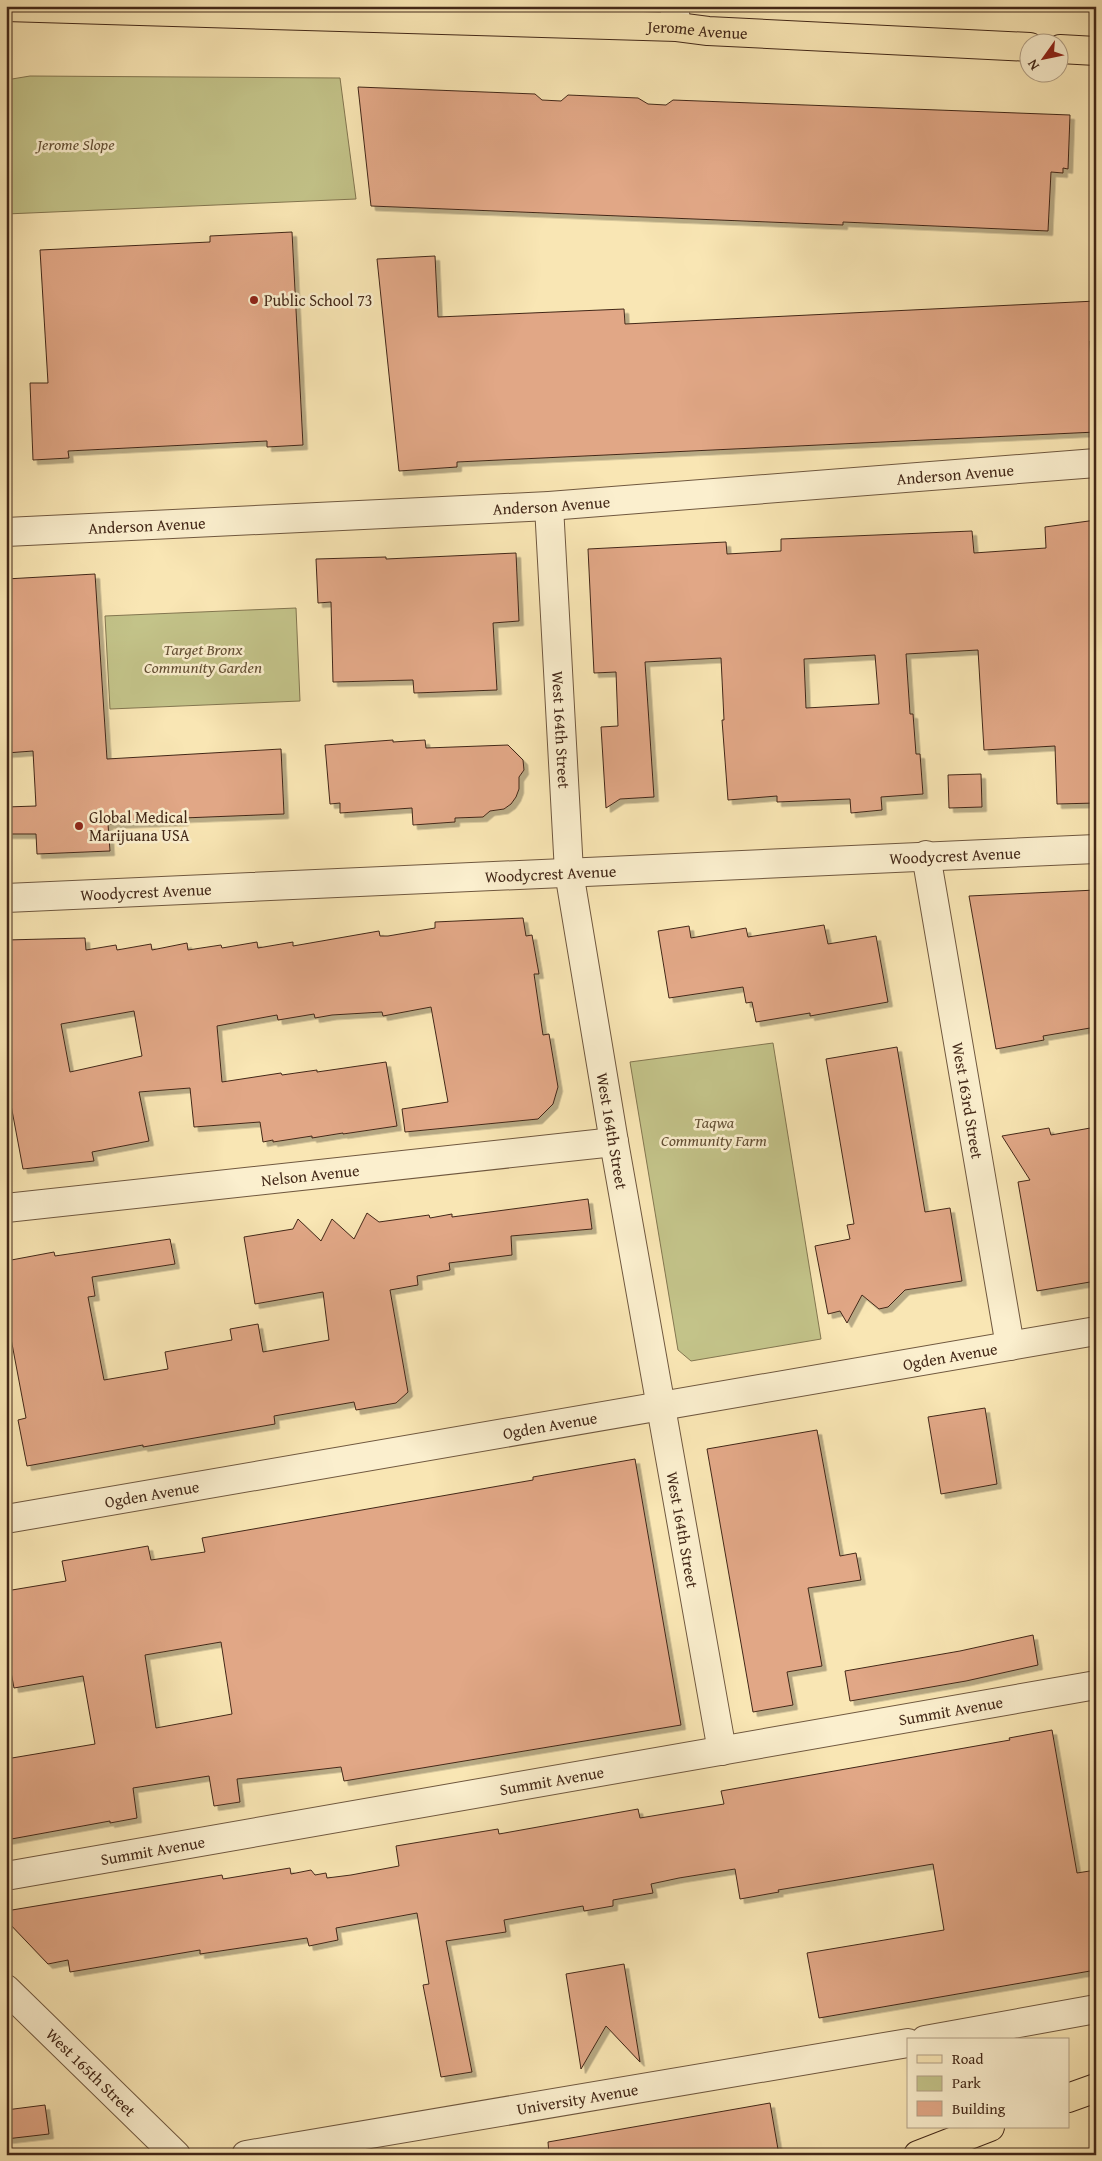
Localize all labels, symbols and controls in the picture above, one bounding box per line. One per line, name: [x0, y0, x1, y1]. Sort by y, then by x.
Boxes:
street label: Jerome Avenue: [645, 14, 748, 45]
north arrow: [1020, 32, 1070, 82]
text: N: [1022, 55, 1044, 74]
park label: Jerome Slope: [34, 132, 115, 156]
place label: Public School 73: [264, 288, 373, 312]
marker: Public School 73: [248, 294, 260, 306]
street label: Anderson Avenue: [896, 458, 1015, 491]
street label: Anderson Avenue: [492, 489, 611, 521]
street label: Anderson Avenue: [88, 510, 206, 540]
park label: Target Bronx Community Garden: [144, 637, 262, 679]
street label: West 164th Street: [546, 670, 576, 789]
place label: Global Medical Marijuana USA: [89, 805, 190, 847]
marker: Global Medical Marijuana USA: [73, 820, 85, 832]
street label: Woodycrest Avenue: [889, 840, 1021, 870]
street label: Woodycrest Avenue: [484, 859, 617, 888]
street label: Woodycrest Avenue: [80, 877, 212, 907]
street label: West 163rd Street: [946, 1040, 990, 1161]
street label: West 164th Street: [591, 1071, 634, 1191]
park label: Taqwa Community Farm: [661, 1110, 767, 1152]
street label: Nelson Avenue: [260, 1158, 361, 1192]
street label: Ogden Avenue: [901, 1336, 999, 1376]
street label: Ogden Avenue: [501, 1405, 599, 1445]
street label: West 164th Street: [661, 1470, 705, 1590]
street label: Ogden Avenue: [103, 1474, 201, 1514]
street label: Summit Avenue: [897, 1690, 1005, 1731]
street label: Summit Avenue: [498, 1759, 606, 1801]
street label: Summit Avenue: [99, 1829, 207, 1871]
street label: West 165th Street: [41, 2022, 142, 2122]
legend: [907, 2038, 1070, 2128]
text: Road: [952, 2048, 983, 2069]
text: Park: [952, 2072, 981, 2093]
street label: University Avenue: [515, 2077, 640, 2121]
text: Building: [952, 2098, 1006, 2119]

